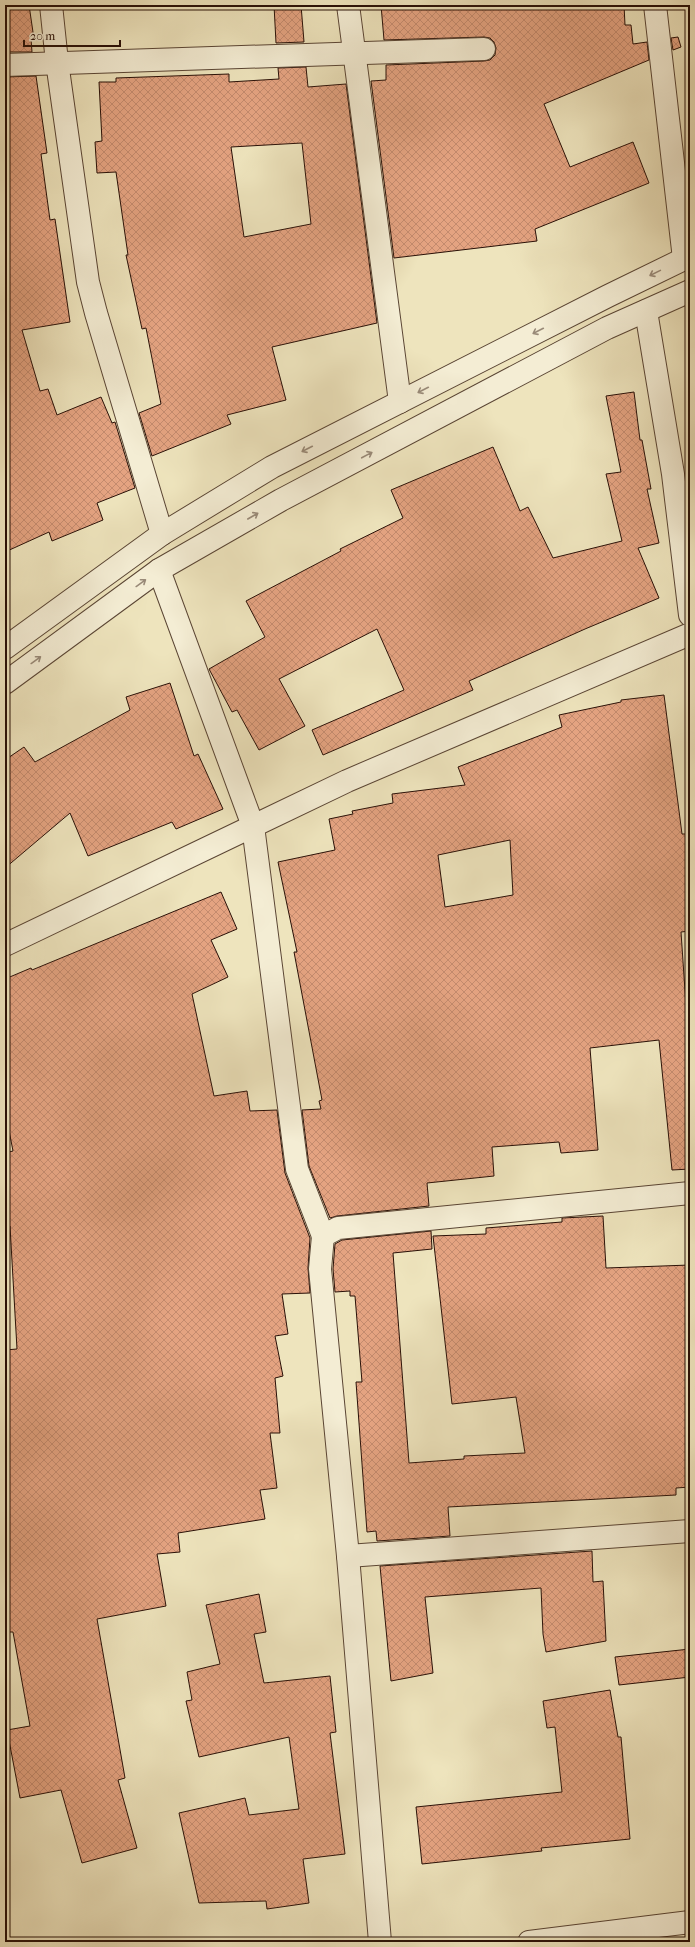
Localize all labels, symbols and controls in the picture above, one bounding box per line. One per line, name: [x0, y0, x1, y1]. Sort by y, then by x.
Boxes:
scale bar: [24, 22, 120, 48]
text: 20 m: [30, 29, 55, 43]
one-way arrow: [649, 270, 661, 277]
one-way arrow: [533, 328, 545, 335]
one-way arrow: [417, 387, 429, 394]
one-way arrow: [301, 446, 313, 454]
one-way arrow: [361, 450, 373, 458]
one-way arrow: [247, 512, 259, 520]
one-way arrow: [136, 579, 147, 587]
one-way arrow: [31, 656, 42, 664]

